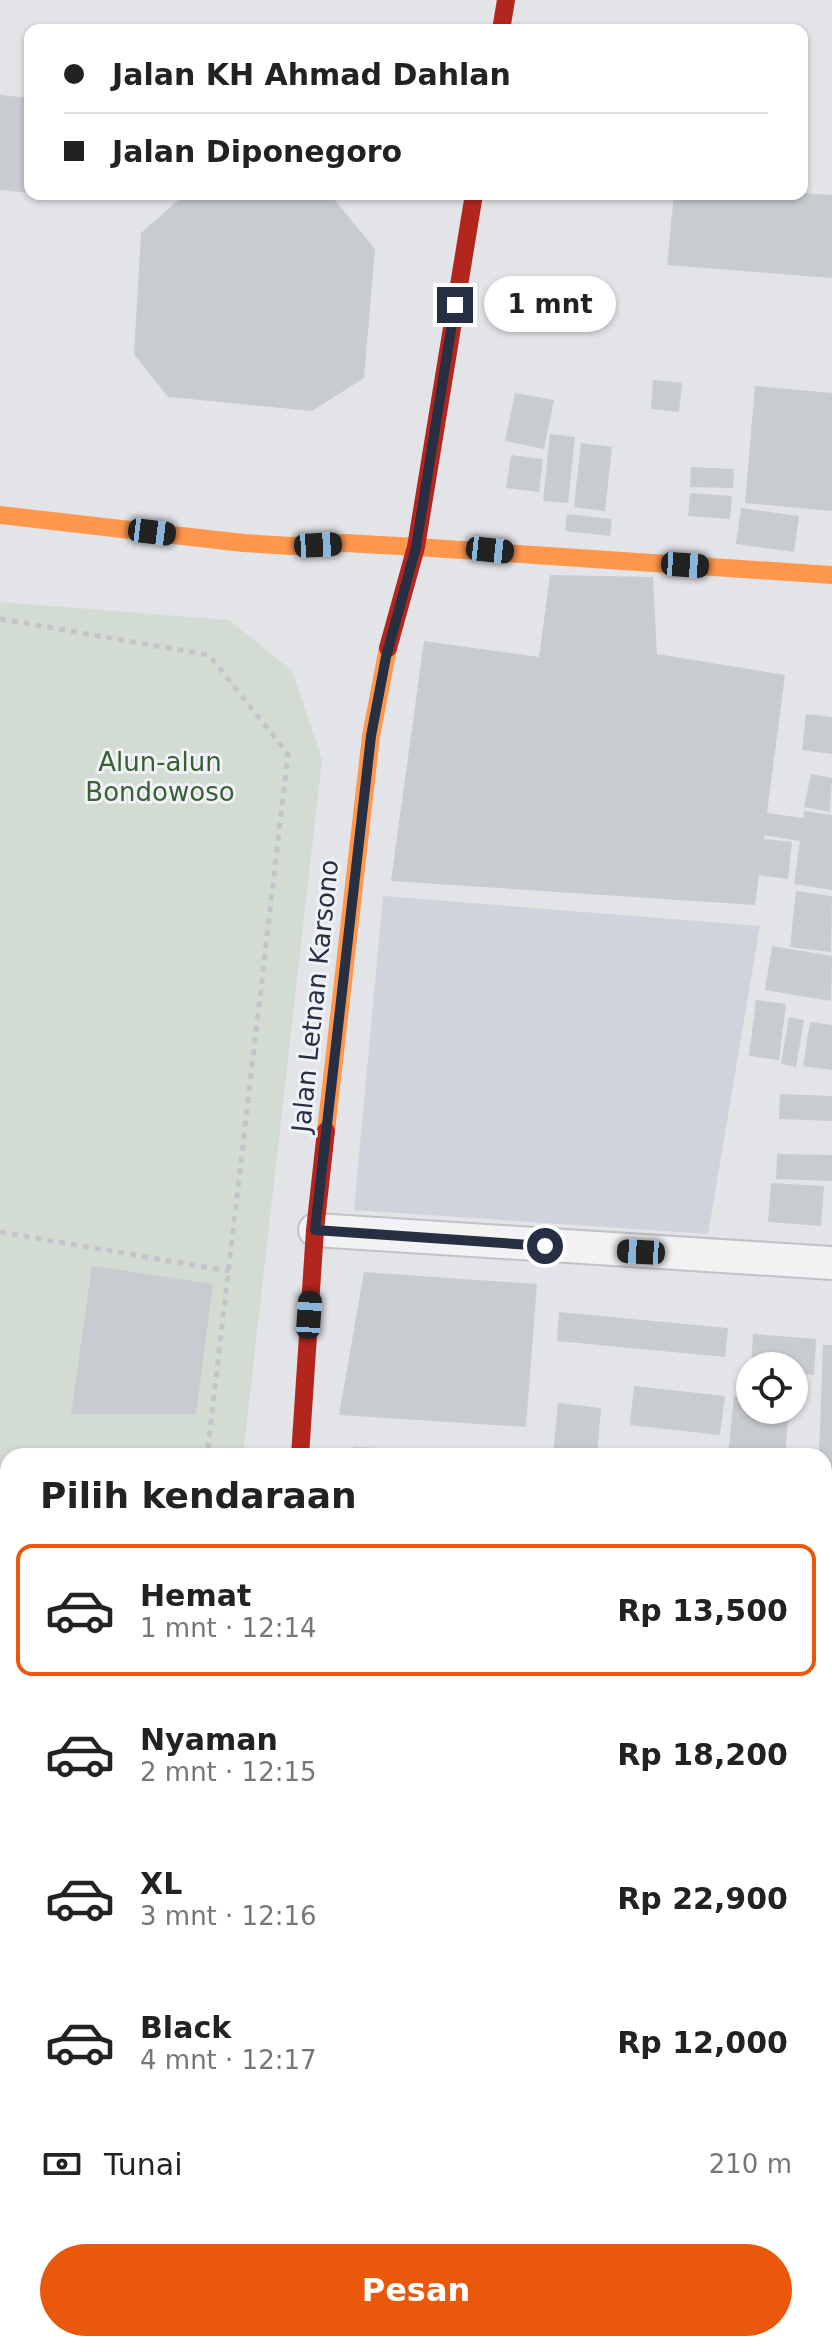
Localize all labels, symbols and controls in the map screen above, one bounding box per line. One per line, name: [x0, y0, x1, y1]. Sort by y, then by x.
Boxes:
text: Jalan KH Ahmad Dahlan: [112, 57, 511, 92]
text: Jalan Diponegoro: [112, 134, 402, 169]
callout: 1 mnt: [483, 277, 615, 333]
route end: [437, 287, 473, 323]
text: 1 mnt: [507, 289, 593, 319]
car: [127, 517, 177, 547]
car: [293, 532, 343, 558]
car: [465, 536, 515, 564]
car: [660, 551, 710, 579]
park label: Alun-alun Bondowoso: [85, 747, 235, 807]
street label: Jalan Letnan Karsono: [286, 858, 344, 1136]
route start: [527, 1228, 563, 1264]
car: [616, 1239, 666, 1265]
car: [295, 1290, 323, 1340]
map controls: [736, 1352, 808, 1424]
button: locate: [736, 1352, 808, 1424]
text: Pilih kendaraan: [40, 1475, 357, 1516]
icon: car: [44, 1574, 116, 1646]
text: Hemat: [140, 1578, 251, 1613]
text: Rp 13,500: [617, 1593, 788, 1628]
text: 1 mnt · 12:14: [140, 1613, 317, 1643]
icon: car: [44, 1718, 116, 1790]
text: Nyaman: [140, 1722, 278, 1757]
text: Rp 18,200: [617, 1737, 788, 1772]
text: 2 mnt · 12:15: [140, 1757, 317, 1787]
icon: car: [44, 1862, 116, 1934]
text: XL: [140, 1866, 182, 1901]
text: Rp 22,900: [617, 1881, 788, 1916]
text: 3 mnt · 12:16: [140, 1901, 317, 1931]
icon: car: [44, 2006, 116, 2078]
text: Black: [140, 2010, 231, 2045]
text: Rp 12,000: [617, 2025, 788, 2060]
text: 4 mnt · 12:17: [140, 2045, 317, 2075]
icon: cash: [40, 2142, 84, 2186]
text: Tunai: [104, 2147, 183, 2182]
text: 210 m: [709, 2149, 792, 2179]
button: Pesan: [40, 2244, 792, 2336]

